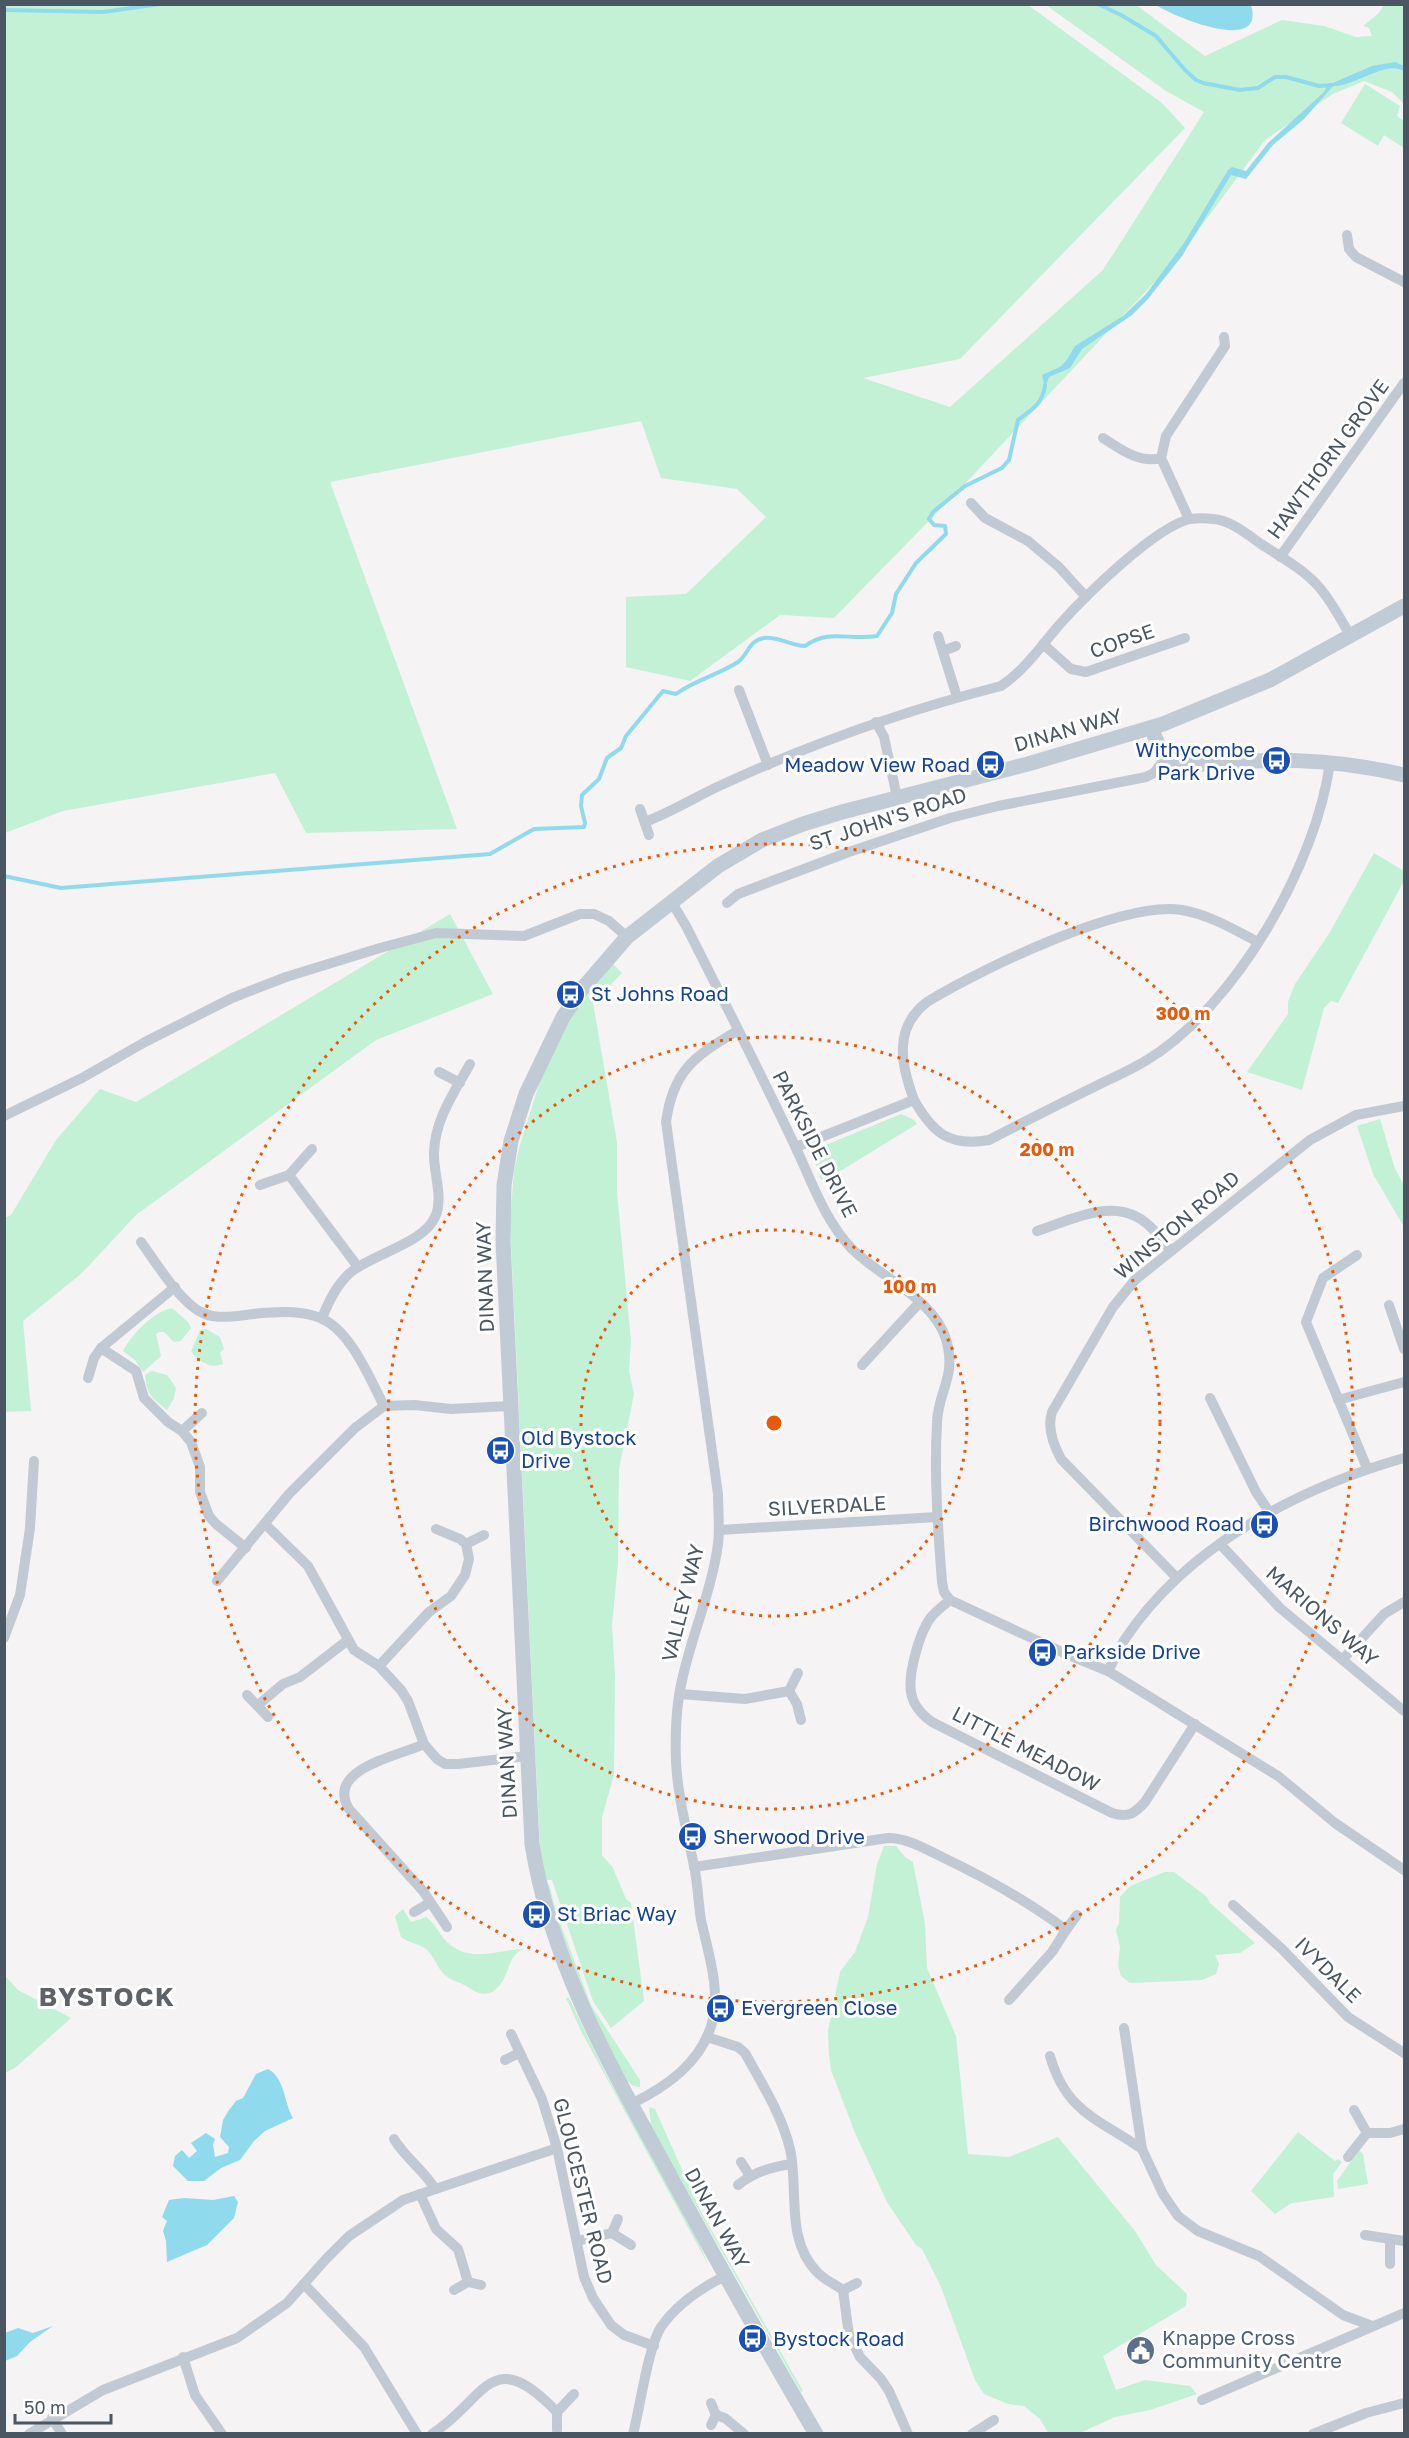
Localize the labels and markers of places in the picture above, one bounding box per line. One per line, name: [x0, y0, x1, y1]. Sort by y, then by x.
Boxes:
place label: Withycombe Park Drive: [1135, 737, 1255, 784]
bus stop icon: Withycombe Park Drive: [1260, 745, 1292, 777]
bus stop icon: Meadow View Road: [975, 749, 1007, 781]
place label: Meadow View Road: [784, 752, 970, 776]
bus stop icon: St Johns Road: [554, 978, 586, 1010]
place label: St Johns Road: [591, 981, 729, 1005]
centre of rings: [764, 1413, 784, 1433]
place label: Old Bystock Drive: [521, 1425, 637, 1472]
bus stop icon: Old Bystock Drive: [484, 1434, 516, 1466]
bus stop icon: Birchwood Road: [1249, 1508, 1281, 1540]
place label: Birchwood Road: [1088, 1511, 1244, 1535]
bus stop icon: Parkside Drive: [1026, 1636, 1058, 1668]
place label: Parkside Drive: [1063, 1639, 1201, 1663]
bus stop icon: Sherwood Drive: [676, 1821, 708, 1853]
place label: Sherwood Drive: [713, 1824, 865, 1848]
bus stop icon: St Briac Way: [520, 1898, 552, 1930]
place label: St Briac Way: [557, 1901, 677, 1925]
bus stop icon: Evergreen Close: [704, 1992, 736, 2024]
place label: Evergreen Close: [741, 1995, 897, 2019]
bus stop icon: Bystock Road: [736, 2323, 768, 2355]
place label: Knappe Cross Community Centre: [1162, 2325, 1342, 2372]
place label: Bystock Road: [773, 2326, 904, 2350]
public building icon: Knappe Cross Community Centre: [1125, 2334, 1157, 2366]

